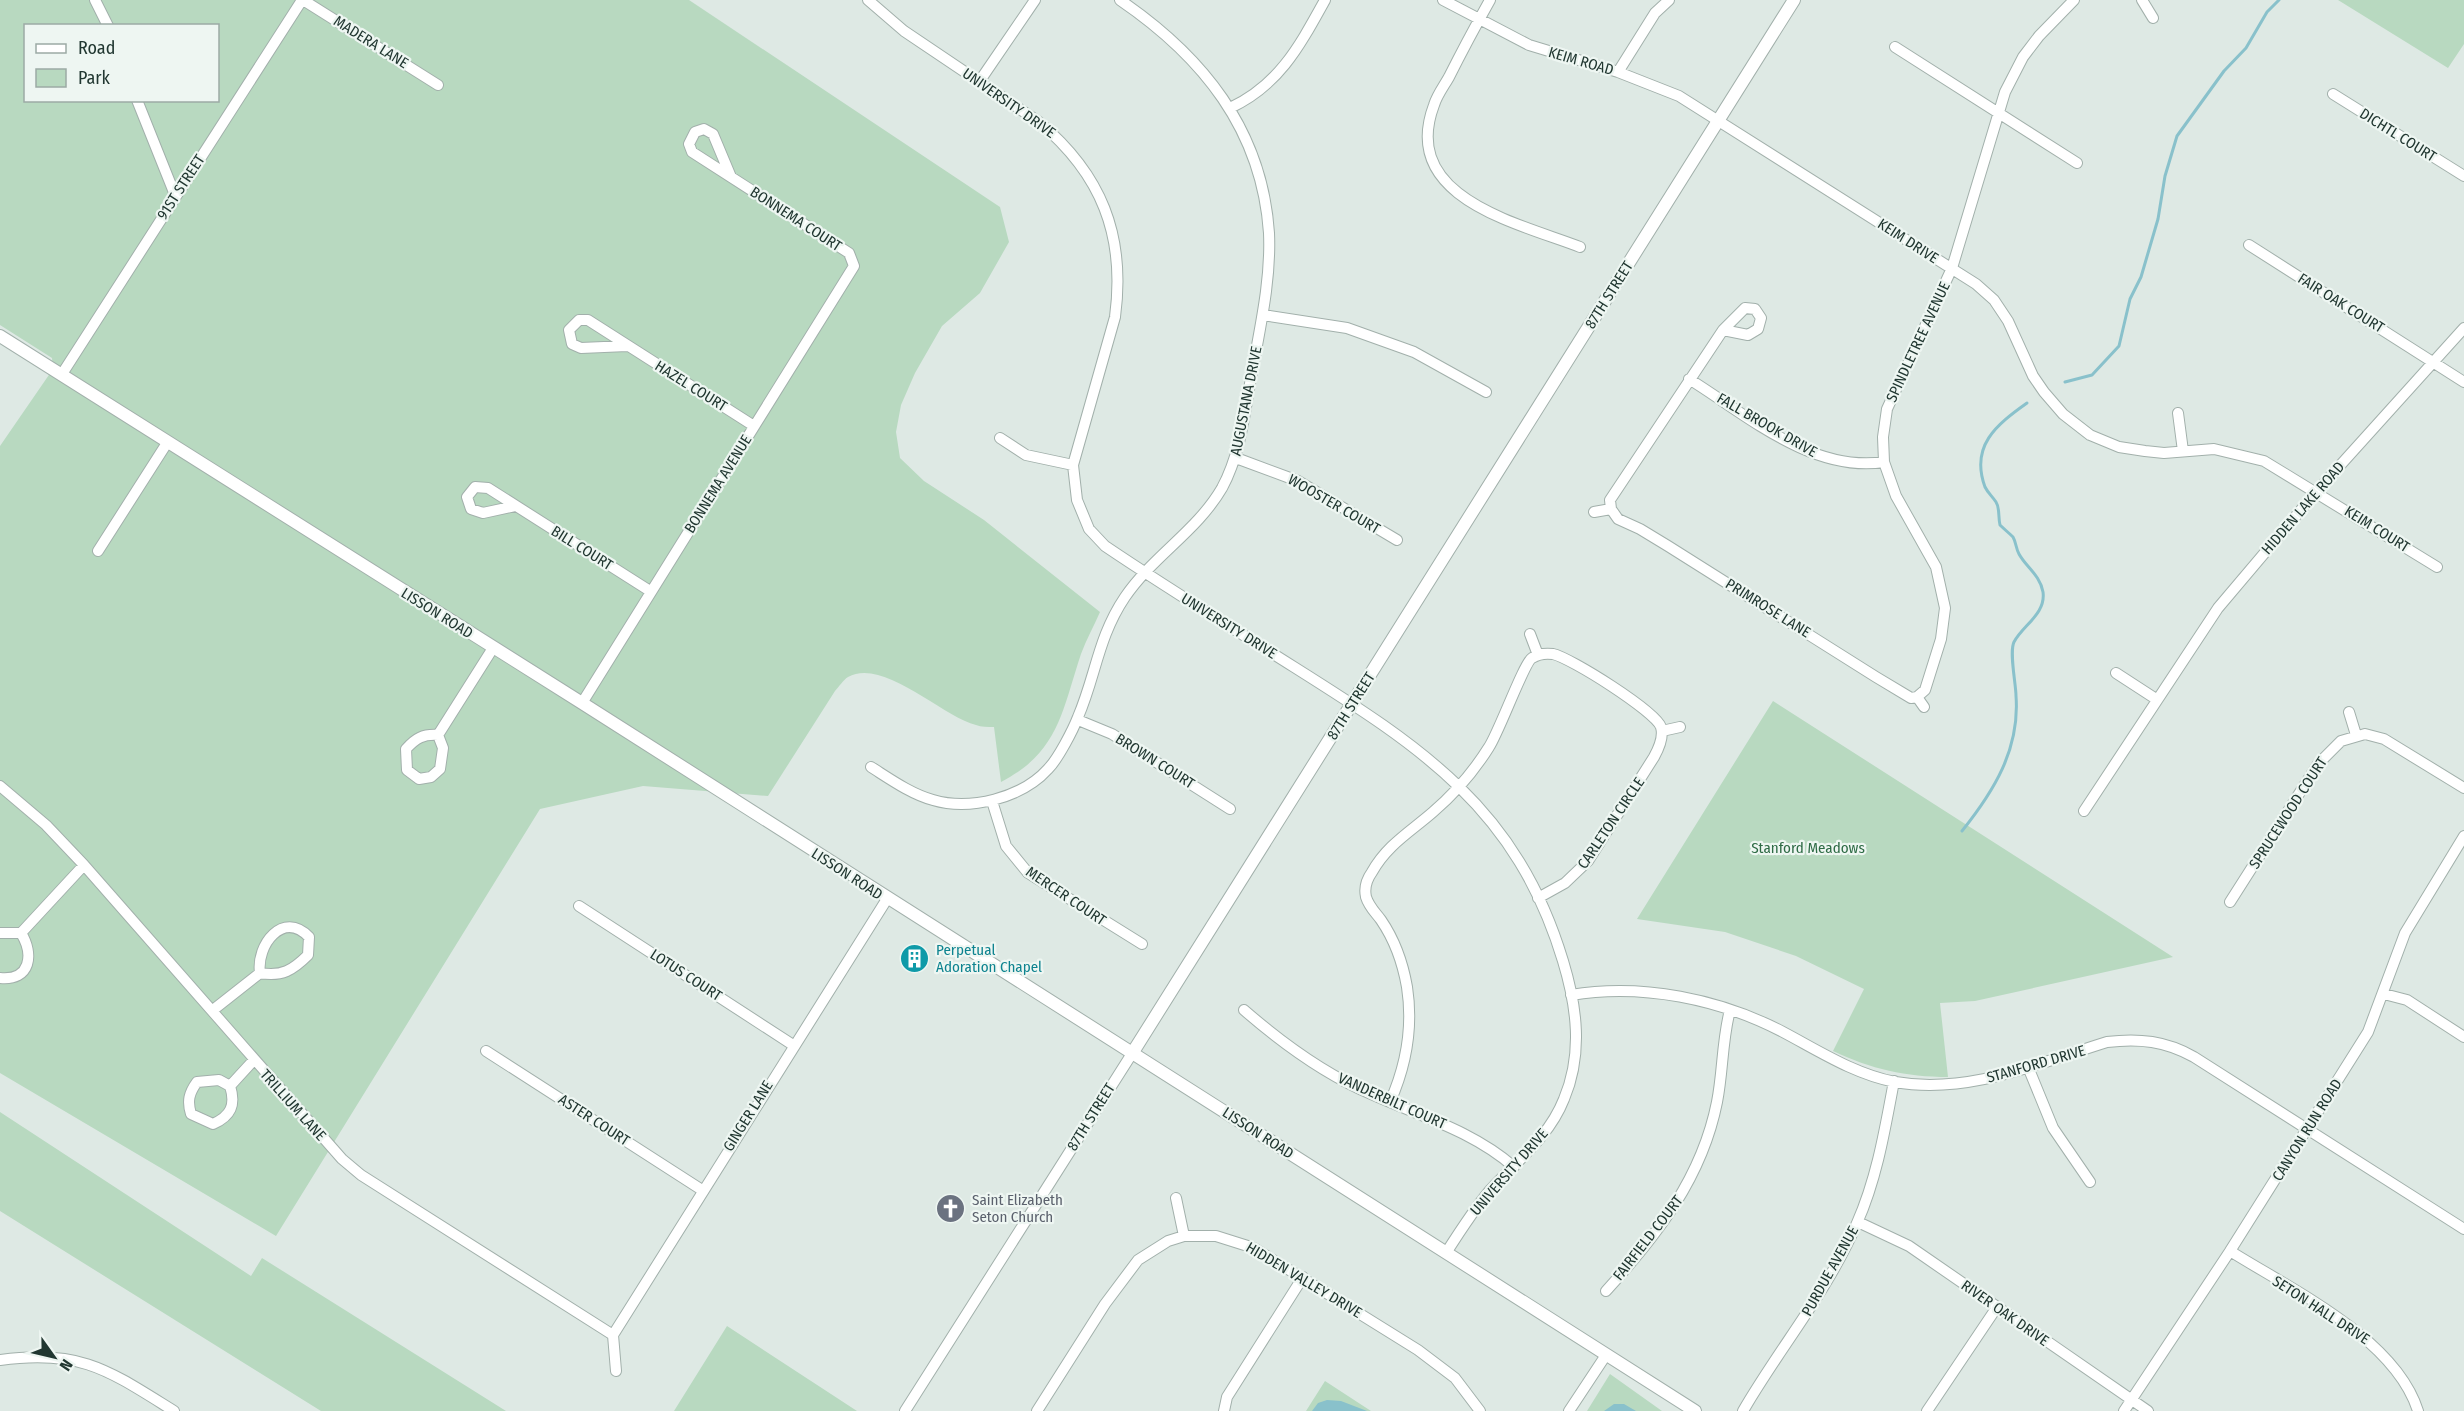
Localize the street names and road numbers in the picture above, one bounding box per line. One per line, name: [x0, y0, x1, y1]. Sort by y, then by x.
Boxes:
street label: MADERA LANE: [330, 12, 412, 72]
street label: KEIM ROAD: [1546, 43, 1616, 79]
street label: UNIVERSITY DRIVE: [959, 64, 1059, 142]
street label: DICHTL COURT: [2356, 104, 2440, 166]
street label: 91ST STREET: [153, 151, 209, 223]
street label: BONNEMA COURT: [747, 183, 845, 255]
street label: KEIM DRIVE: [1874, 215, 1942, 267]
street label: 87TH STREET: [1581, 258, 1637, 332]
street label: FAIR OAK COURT: [2295, 269, 2388, 337]
street label: SPINDLETREE AVENUE: [1882, 279, 1954, 405]
street label: AUGUSTANA DRIVE: [1227, 345, 1265, 457]
street label: HAZEL COURT: [652, 357, 730, 415]
street label: FALL BROOK DRIVE: [1714, 389, 1820, 461]
street label: BONNEMA AVENUE: [681, 432, 755, 536]
street label: HIDDEN LAKE ROAD: [2258, 458, 2348, 558]
street label: WOOSTER COURT: [1285, 470, 1383, 538]
street label: KEIM COURT: [2341, 502, 2413, 556]
street label: BILL COURT: [548, 522, 616, 574]
street label: PRIMROSE LANE: [1722, 575, 1814, 641]
street label: LISSON ROAD: [398, 584, 476, 642]
street label: UNIVERSITY DRIVE: [1178, 589, 1280, 663]
street label: 87TH STREET: [1323, 669, 1379, 743]
street label: BROWN COURT: [1112, 730, 1198, 792]
street label: SPRUCEWOOD COURT: [2245, 754, 2331, 872]
street label: CARLETON CIRCLE: [1574, 774, 1648, 872]
street label: LISSON ROAD: [808, 844, 886, 904]
street label: MERCER COURT: [1023, 863, 1109, 929]
street label: LOTUS COURT: [647, 945, 725, 1005]
street label: STANFORD DRIVE: [1985, 1041, 2087, 1087]
street label: TRILLIUM LANE: [256, 1066, 330, 1144]
street label: VANDERBILT COURT: [1335, 1069, 1449, 1133]
street label: CANYON RUN ROAD: [2268, 1076, 2346, 1184]
street label: GINGER LANE: [719, 1077, 777, 1155]
street label: 87TH STREET: [1063, 1080, 1119, 1154]
street label: ASTER COURT: [555, 1090, 633, 1150]
street label: LISSON ROAD: [1219, 1103, 1297, 1163]
street label: UNIVERSITY DRIVE: [1466, 1125, 1552, 1219]
street label: FAIRFIELD COURT: [1609, 1192, 1687, 1284]
street label: PURDUE AVENUE: [1798, 1223, 1862, 1319]
street label: HIDDEN VALLEY DRIVE: [1243, 1238, 1365, 1322]
street label: SETON HALL DRIVE: [2269, 1272, 2373, 1348]
street label: RIVER OAK DRIVE: [1958, 1276, 2052, 1350]

